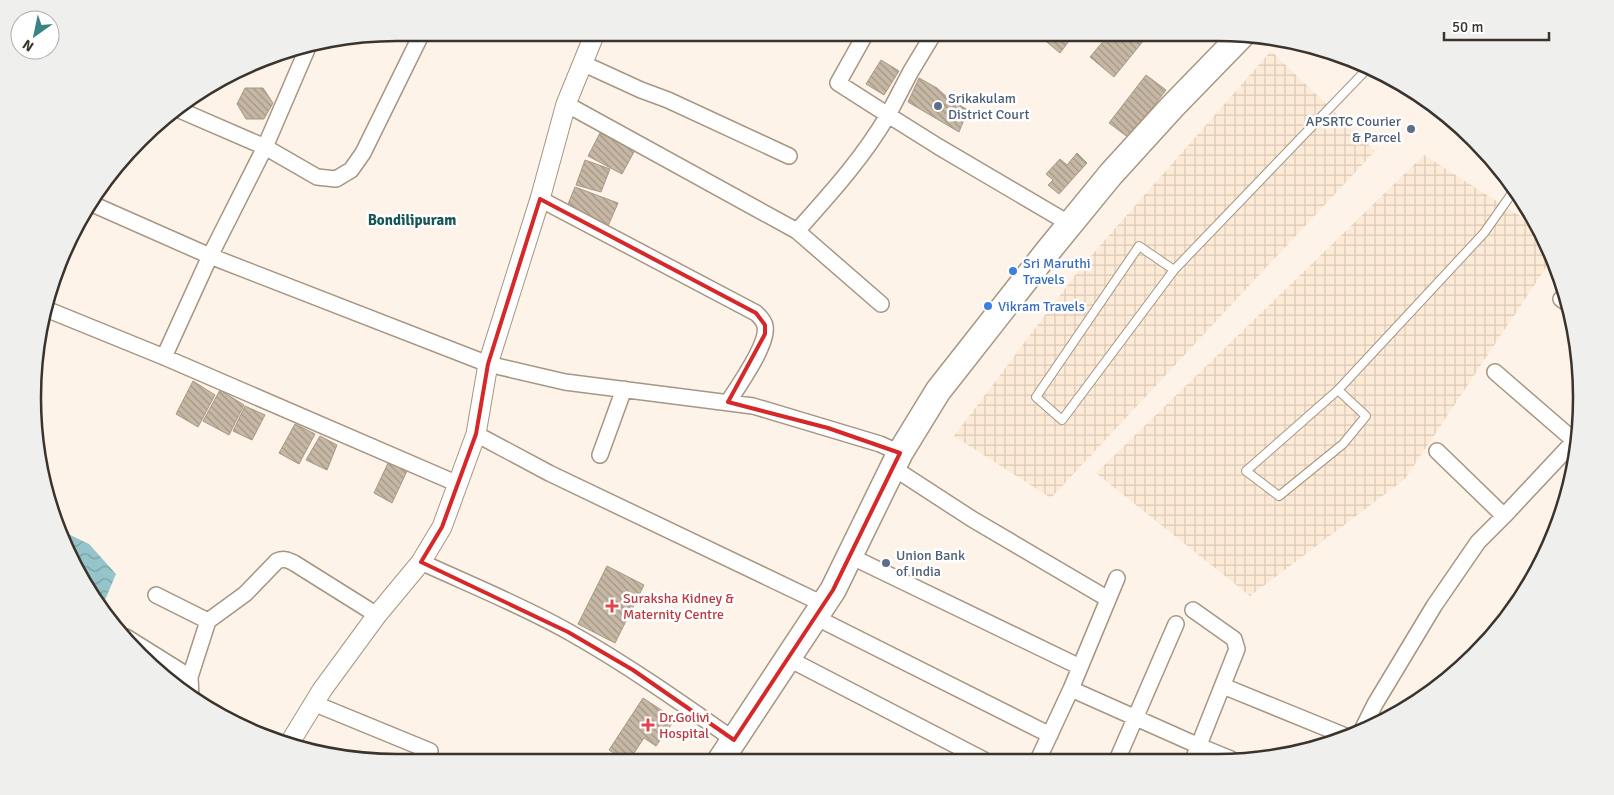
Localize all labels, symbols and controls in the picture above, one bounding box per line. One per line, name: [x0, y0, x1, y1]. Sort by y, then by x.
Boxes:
north arrow: [10, 10, 60, 60]
scale bar: [1444, 10, 1549, 42]
text: 50 m: [1452, 18, 1483, 36]
text: N: [19, 36, 37, 55]
place label: Srikakulam District Court: [948, 90, 1029, 123]
marker: Srikakulam District Court: [932, 100, 944, 112]
place label: APSRTC Courier & Parcel: [1306, 113, 1402, 146]
marker: APSRTC Courier & Parcel: [1405, 123, 1417, 135]
district label: Bondilipuram: [368, 211, 456, 229]
place label: Sri Maruthi Travels: [1023, 255, 1091, 288]
marker: Sri Maruthi Travels: [1007, 265, 1019, 277]
place label: Vikram Travels: [998, 298, 1085, 315]
marker: Vikram Travels: [982, 300, 994, 312]
place label: Union Bank of India: [896, 547, 965, 580]
marker: Union Bank of India: [880, 557, 892, 569]
place label: Suraksha Kidney & Maternity Centre: [623, 590, 734, 623]
marker: Suraksha Kidney & Maternity Centre: [605, 599, 619, 613]
place label: Dr.Golivi Hospital: [659, 709, 710, 742]
marker: Dr.Golivi Hospital: [641, 718, 655, 732]

